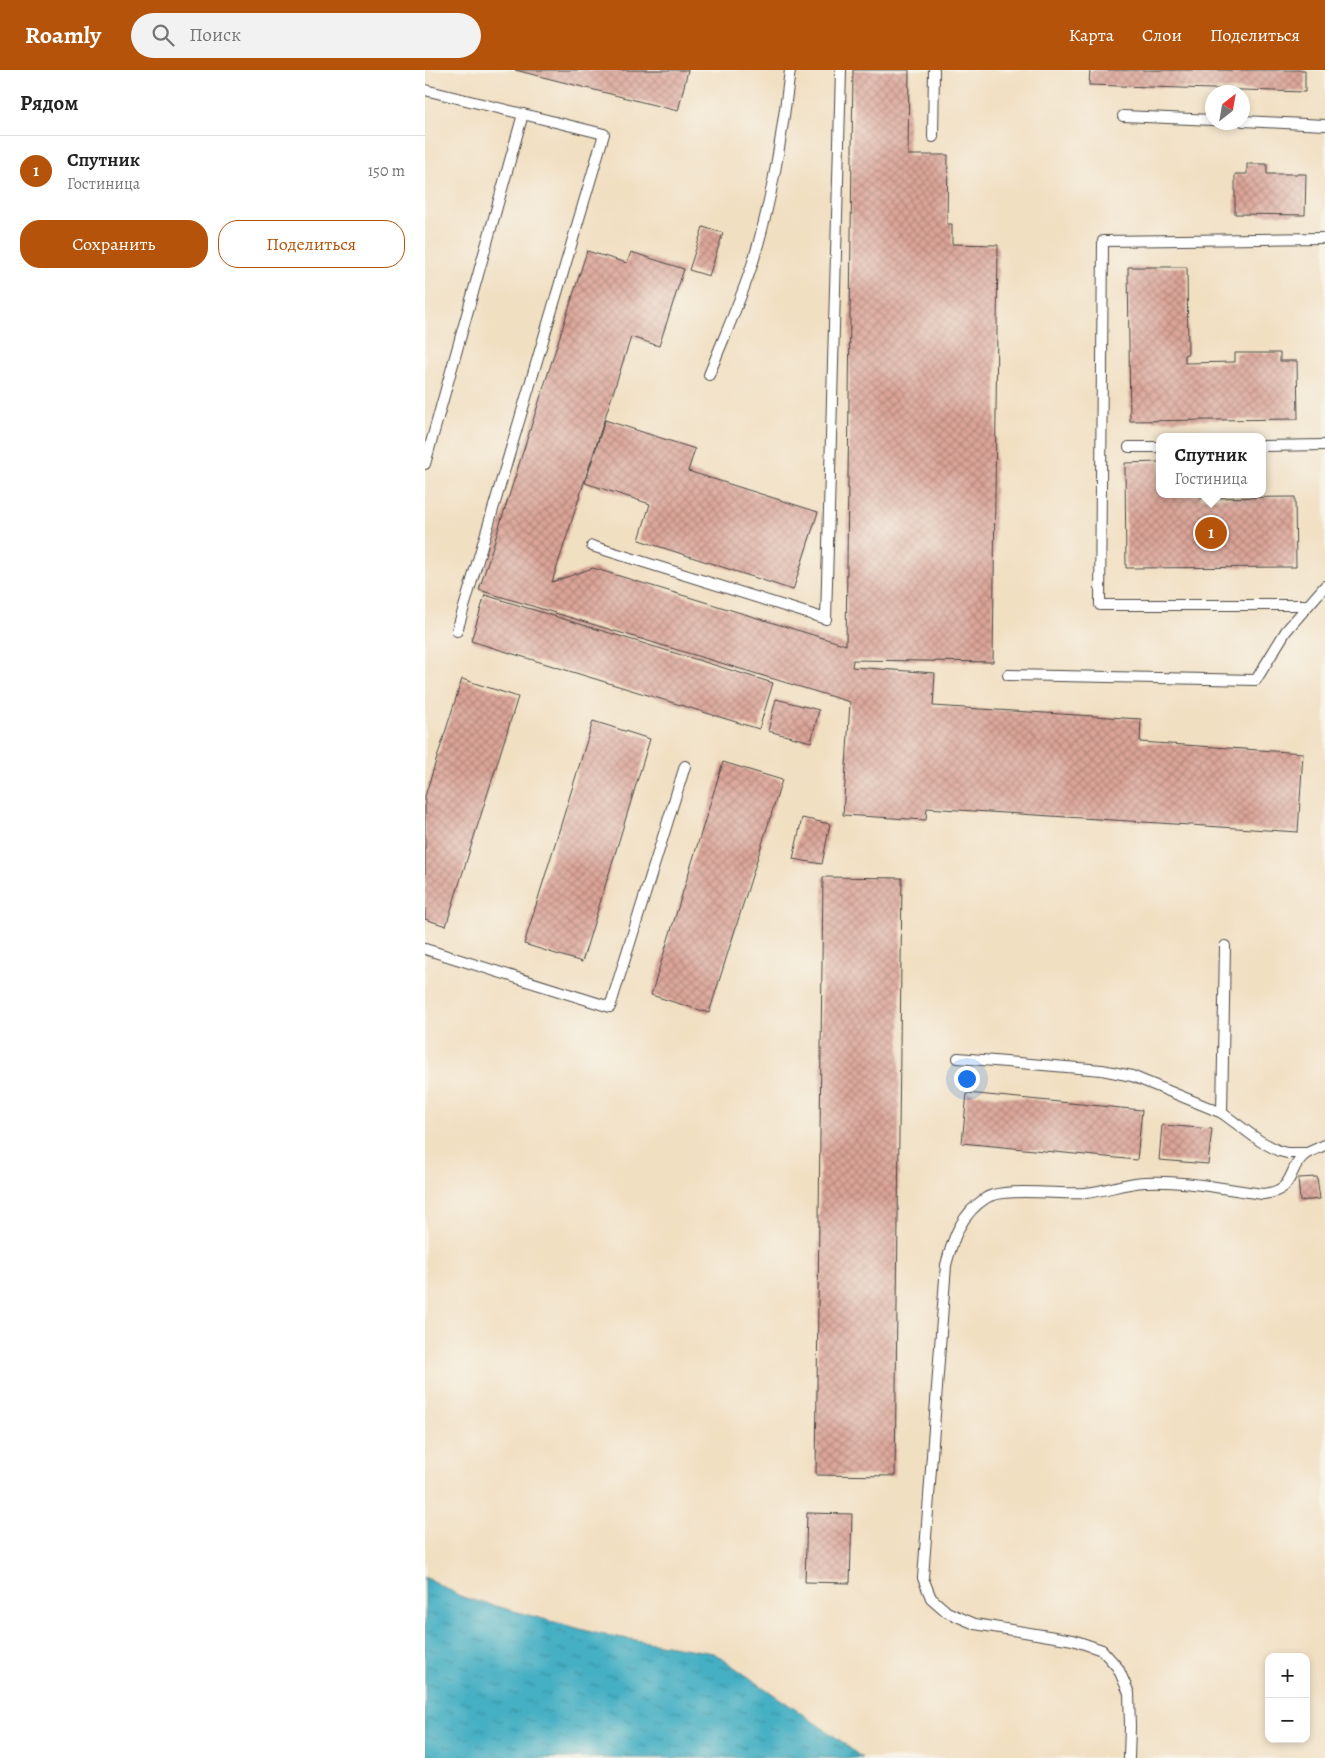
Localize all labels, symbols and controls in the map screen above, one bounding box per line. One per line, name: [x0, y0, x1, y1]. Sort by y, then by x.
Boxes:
search box: [131, 13, 481, 58]
text: Roamly: [25, 19, 101, 51]
icon: search: [149, 21, 177, 49]
text: Поиск: [189, 22, 241, 48]
text: Карта: [1069, 23, 1114, 47]
text: Слои: [1142, 23, 1182, 47]
text: Поделиться: [1210, 23, 1300, 47]
north arrow: [1205, 85, 1250, 130]
text: Рядом: [20, 89, 78, 117]
text: Спутник: [67, 147, 140, 173]
text: 1: [33, 160, 39, 182]
text: 150 m: [368, 160, 405, 182]
text: Гостиница: [67, 173, 140, 195]
button: Сохранить: [20, 220, 208, 268]
button: Поделиться: [218, 220, 405, 268]
popup: [1156, 433, 1266, 498]
text: Спутник: [1174, 442, 1247, 468]
text: Гостиница: [1174, 468, 1248, 490]
pin: 1: [1195, 514, 1227, 552]
your location: [954, 1066, 980, 1092]
map controls: [1265, 1653, 1310, 1743]
button: +: [1265, 1653, 1310, 1698]
button: −: [1265, 1698, 1310, 1743]

